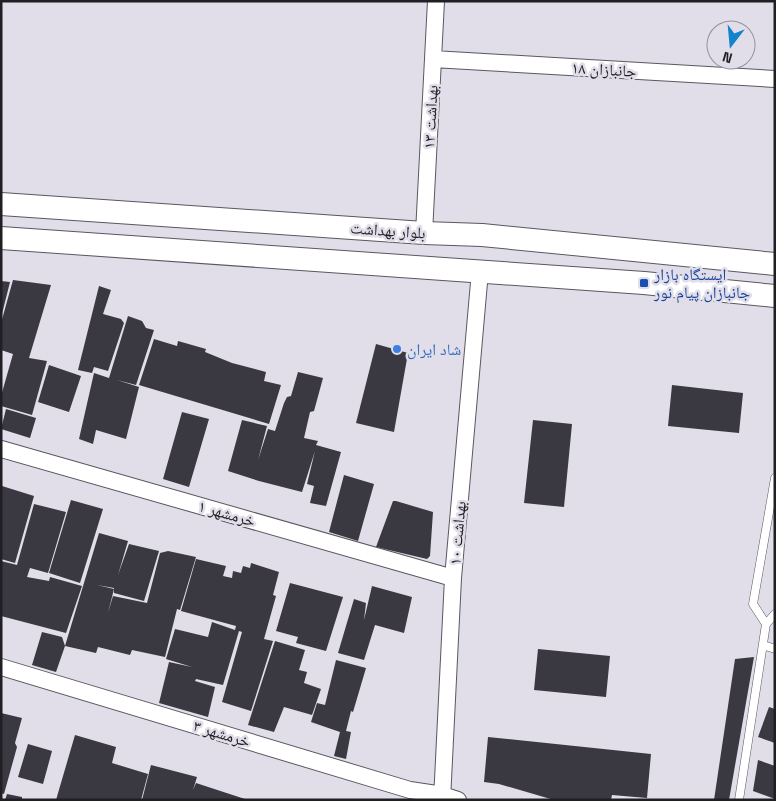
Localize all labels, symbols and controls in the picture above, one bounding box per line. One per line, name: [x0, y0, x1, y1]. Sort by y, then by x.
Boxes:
north arrow: [706, 20, 756, 70]
text: N: [720, 48, 734, 67]
street label: جانبازان ۱۸: [571, 57, 637, 82]
street label: بهداشت ۱۳: [418, 85, 443, 150]
street label: بلوار بهداشت: [350, 217, 426, 244]
place label: ایستگاه بازار جانبازان پیام نور: [653, 264, 750, 303]
marker: ایستگاه بازار جانبازان پیام نور: [638, 277, 650, 289]
place label: شاد ایران: [407, 339, 461, 360]
marker: شاد ایران: [391, 343, 403, 355]
street label: خرمشهر ۱: [196, 495, 258, 532]
street label: بهداشت ۱۰: [444, 500, 471, 566]
street label: خرمشهر ۳: [191, 715, 253, 752]

